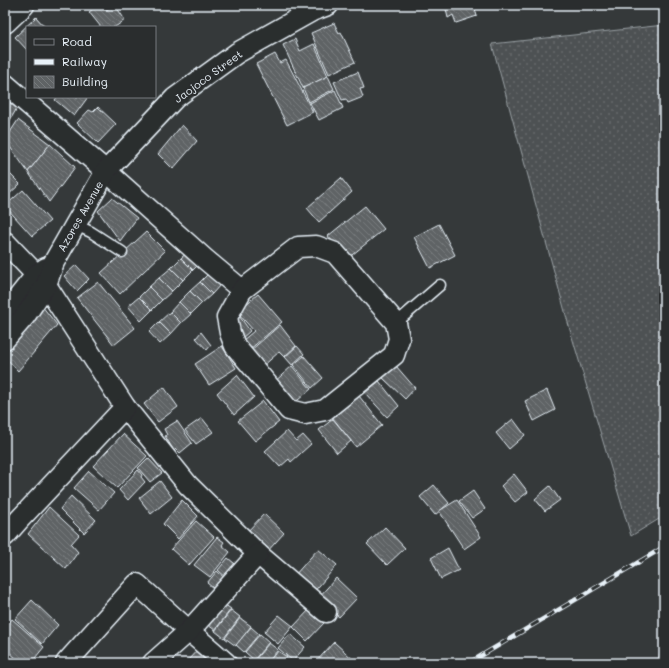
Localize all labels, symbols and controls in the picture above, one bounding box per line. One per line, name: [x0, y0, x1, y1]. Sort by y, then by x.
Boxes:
legend: [26, 26, 156, 98]
text: Road: [62, 33, 92, 49]
street label: Jaojoco Street: [171, 46, 245, 106]
text: Railway: [62, 53, 107, 69]
text: Building: [62, 73, 108, 89]
street label: Azores Avenue: [54, 178, 106, 254]

